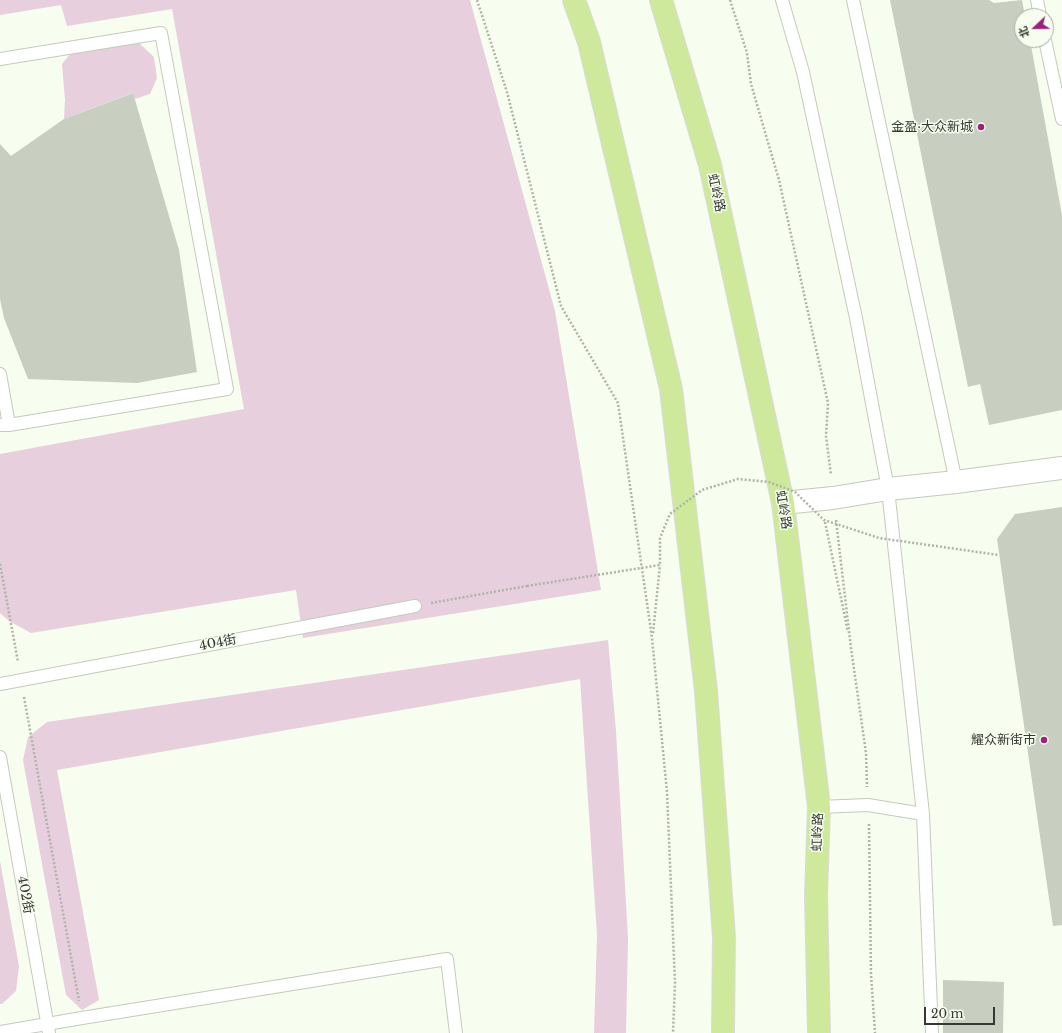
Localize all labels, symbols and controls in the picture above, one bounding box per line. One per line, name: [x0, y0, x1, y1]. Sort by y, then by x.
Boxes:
north arrow: [1014, 8, 1054, 48]
text: 北: [1015, 24, 1032, 40]
place label: 金盈·大众新城: [891, 119, 973, 135]
marker: 金盈·大众新城: [976, 122, 986, 132]
street label: 虹岭路: [704, 172, 728, 214]
street label: 虹岭路: [772, 490, 794, 530]
street label: 404街: [198, 632, 238, 654]
place label: 耀众新街市: [971, 732, 1036, 748]
marker: 耀众新街市: [1039, 735, 1049, 745]
street label: 虹岭路: [810, 812, 826, 852]
street label: 402街: [14, 875, 36, 915]
scale bar: [926, 999, 997, 1025]
text: 20 m: [931, 1006, 963, 1021]

